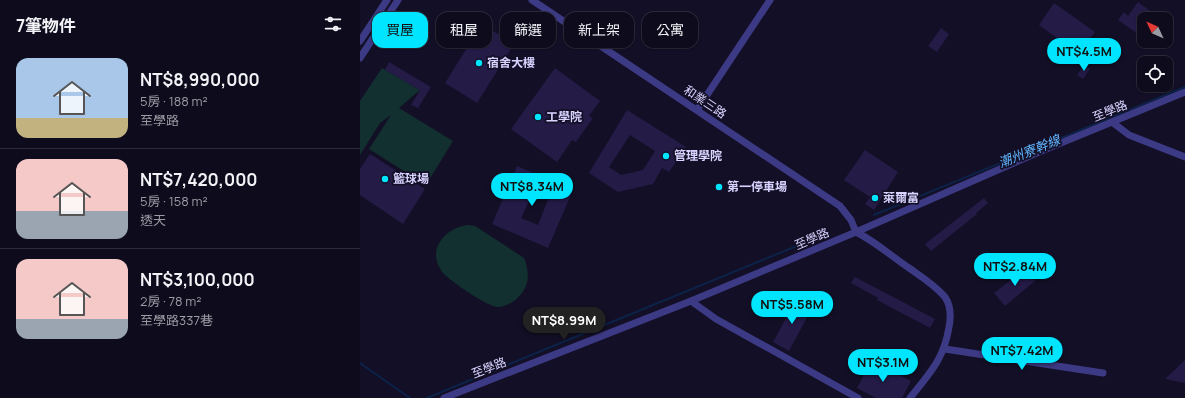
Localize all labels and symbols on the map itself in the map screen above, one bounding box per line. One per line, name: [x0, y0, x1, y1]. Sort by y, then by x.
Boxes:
north arrow: [1137, 12, 1173, 48]
pin: NT$4.5M: [1047, 38, 1121, 72]
place label: 宿舍大樓: [487, 54, 535, 71]
marker: 宿舍大樓: [474, 58, 484, 68]
street label: 和業三路: [681, 81, 730, 122]
street label: 至學路: [1090, 96, 1130, 125]
place label: 工學院: [546, 108, 582, 125]
marker: 工學院: [533, 112, 543, 122]
water label: 潮州寮幹線: [995, 130, 1064, 172]
place label: 管理學院: [674, 147, 722, 164]
marker: 管理學院: [661, 151, 671, 161]
place label: 籃球場: [393, 170, 429, 187]
pin: NT$8.34M: [491, 173, 573, 207]
marker: 籃球場: [380, 174, 390, 184]
place label: 第一停車場: [727, 178, 787, 195]
marker: 第一停車場: [714, 182, 724, 192]
place label: 萊爾富: [883, 189, 919, 206]
marker: 萊爾富: [870, 193, 880, 203]
street label: 至學路: [792, 224, 832, 253]
pin: NT$2.84M: [974, 253, 1056, 287]
pin: NT$5.58M: [751, 291, 833, 325]
pin: NT$8.99M: [523, 307, 605, 341]
pin: NT$7.42M: [981, 337, 1063, 371]
pin: NT$3.1M: [846, 349, 920, 383]
street label: 至學路: [469, 353, 509, 382]

